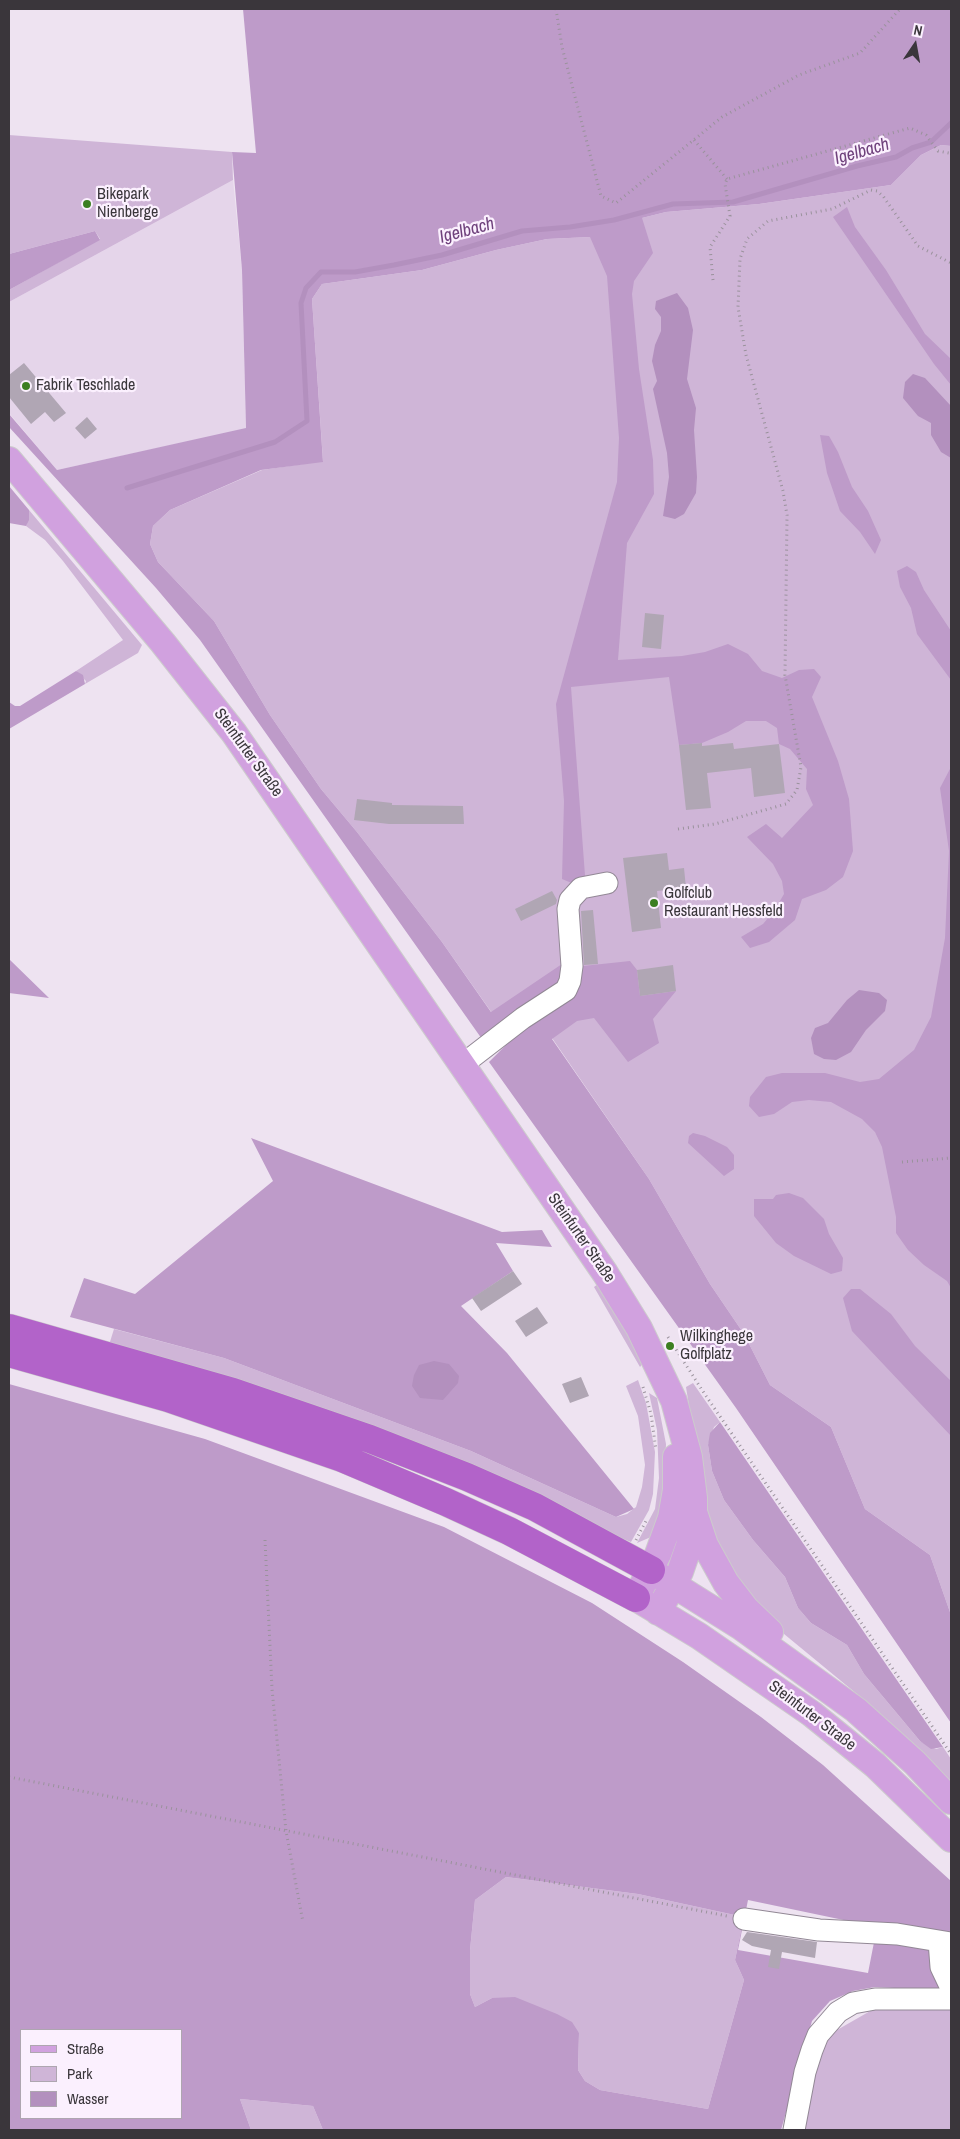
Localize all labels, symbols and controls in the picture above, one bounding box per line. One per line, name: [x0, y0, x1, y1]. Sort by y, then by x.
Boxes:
north arrow: [890, 20, 940, 70]
text: N: [912, 21, 924, 40]
water label: Igelbach: [832, 134, 892, 170]
place label: Bikepark Nienberge: [97, 185, 158, 223]
marker: Bikepark Nienberge: [81, 198, 93, 210]
water label: Igelbach: [437, 213, 497, 249]
place label: Fabrik Teschlade: [36, 376, 135, 396]
marker: Fabrik Teschlade: [20, 380, 32, 392]
street label: Steinfurter Straße: [210, 705, 286, 801]
place label: Golfclub Restaurant Hessfeld: [664, 884, 783, 922]
marker: Golfclub Restaurant Hessfeld: [648, 897, 660, 909]
street label: Steinfurter Straße: [543, 1190, 619, 1286]
place label: Wilkinghege Golfplatz: [680, 1327, 753, 1365]
marker: Wilkinghege Golfplatz: [664, 1340, 676, 1352]
street label: Steinfurter Straße: [765, 1677, 859, 1755]
legend: [20, 2029, 182, 2119]
text: Straße: [67, 2038, 104, 2059]
text: Park: [67, 2063, 92, 2084]
text: Wasser: [67, 2088, 108, 2109]

